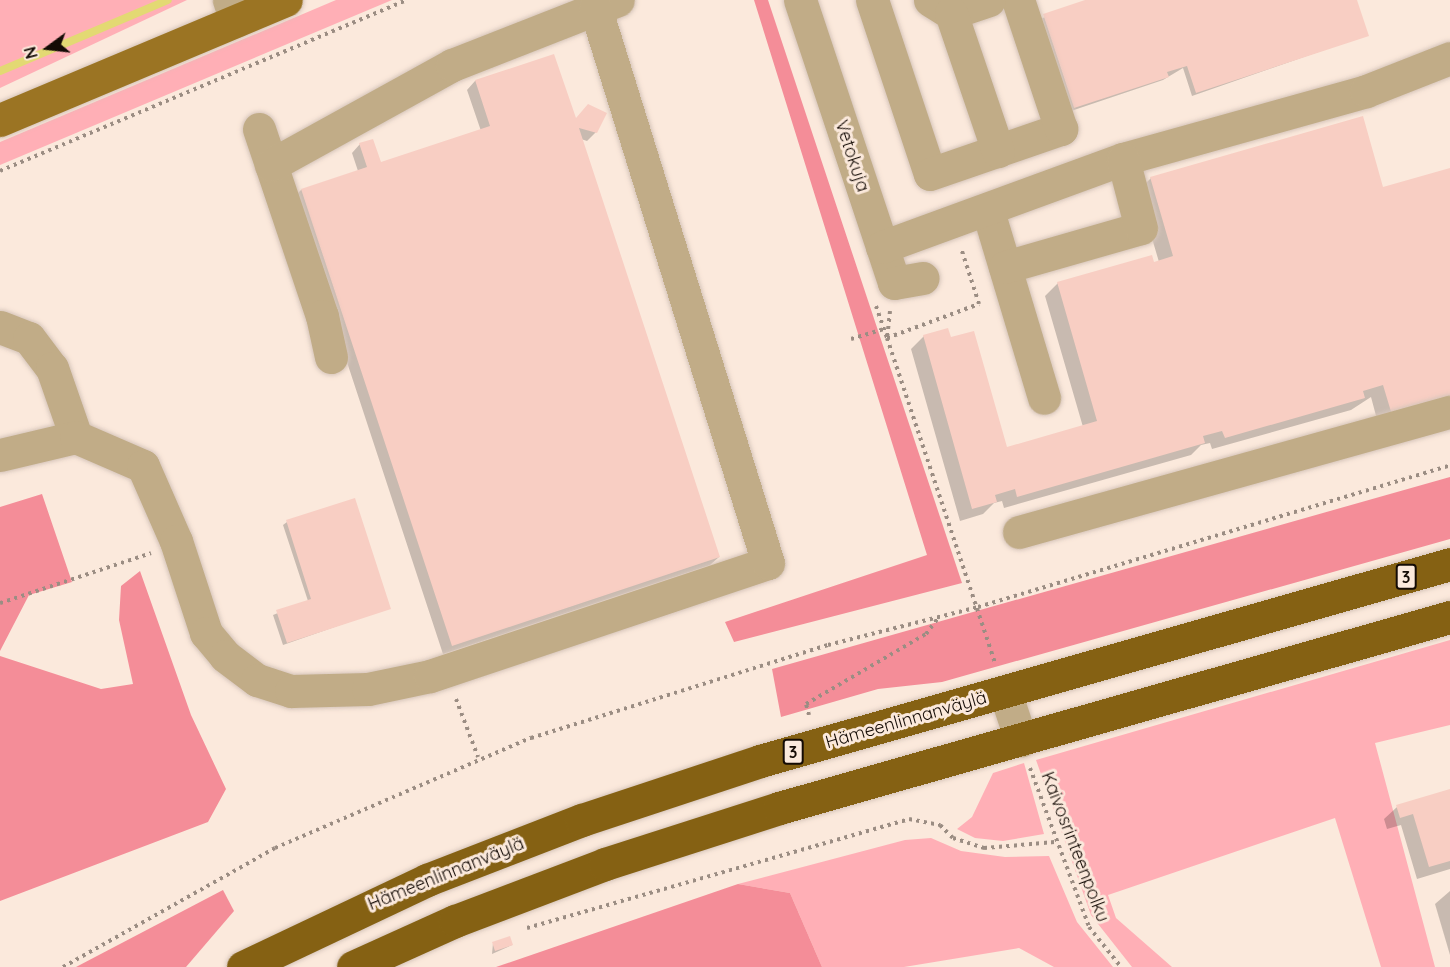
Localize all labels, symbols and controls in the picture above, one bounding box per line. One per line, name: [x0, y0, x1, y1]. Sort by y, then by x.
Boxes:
north arrow: [18, 18, 78, 78]
text: N: [19, 44, 42, 61]
street label: Vetokuja: [830, 117, 874, 195]
road number: 3: [1396, 564, 1416, 590]
street label: Hämeenlinnanväylä: [823, 687, 989, 753]
road number: 3: [782, 739, 804, 765]
street label: Kaivosrinteenpolku: [1036, 769, 1114, 925]
street label: Hämeenlinnanväylä: [365, 833, 527, 915]

